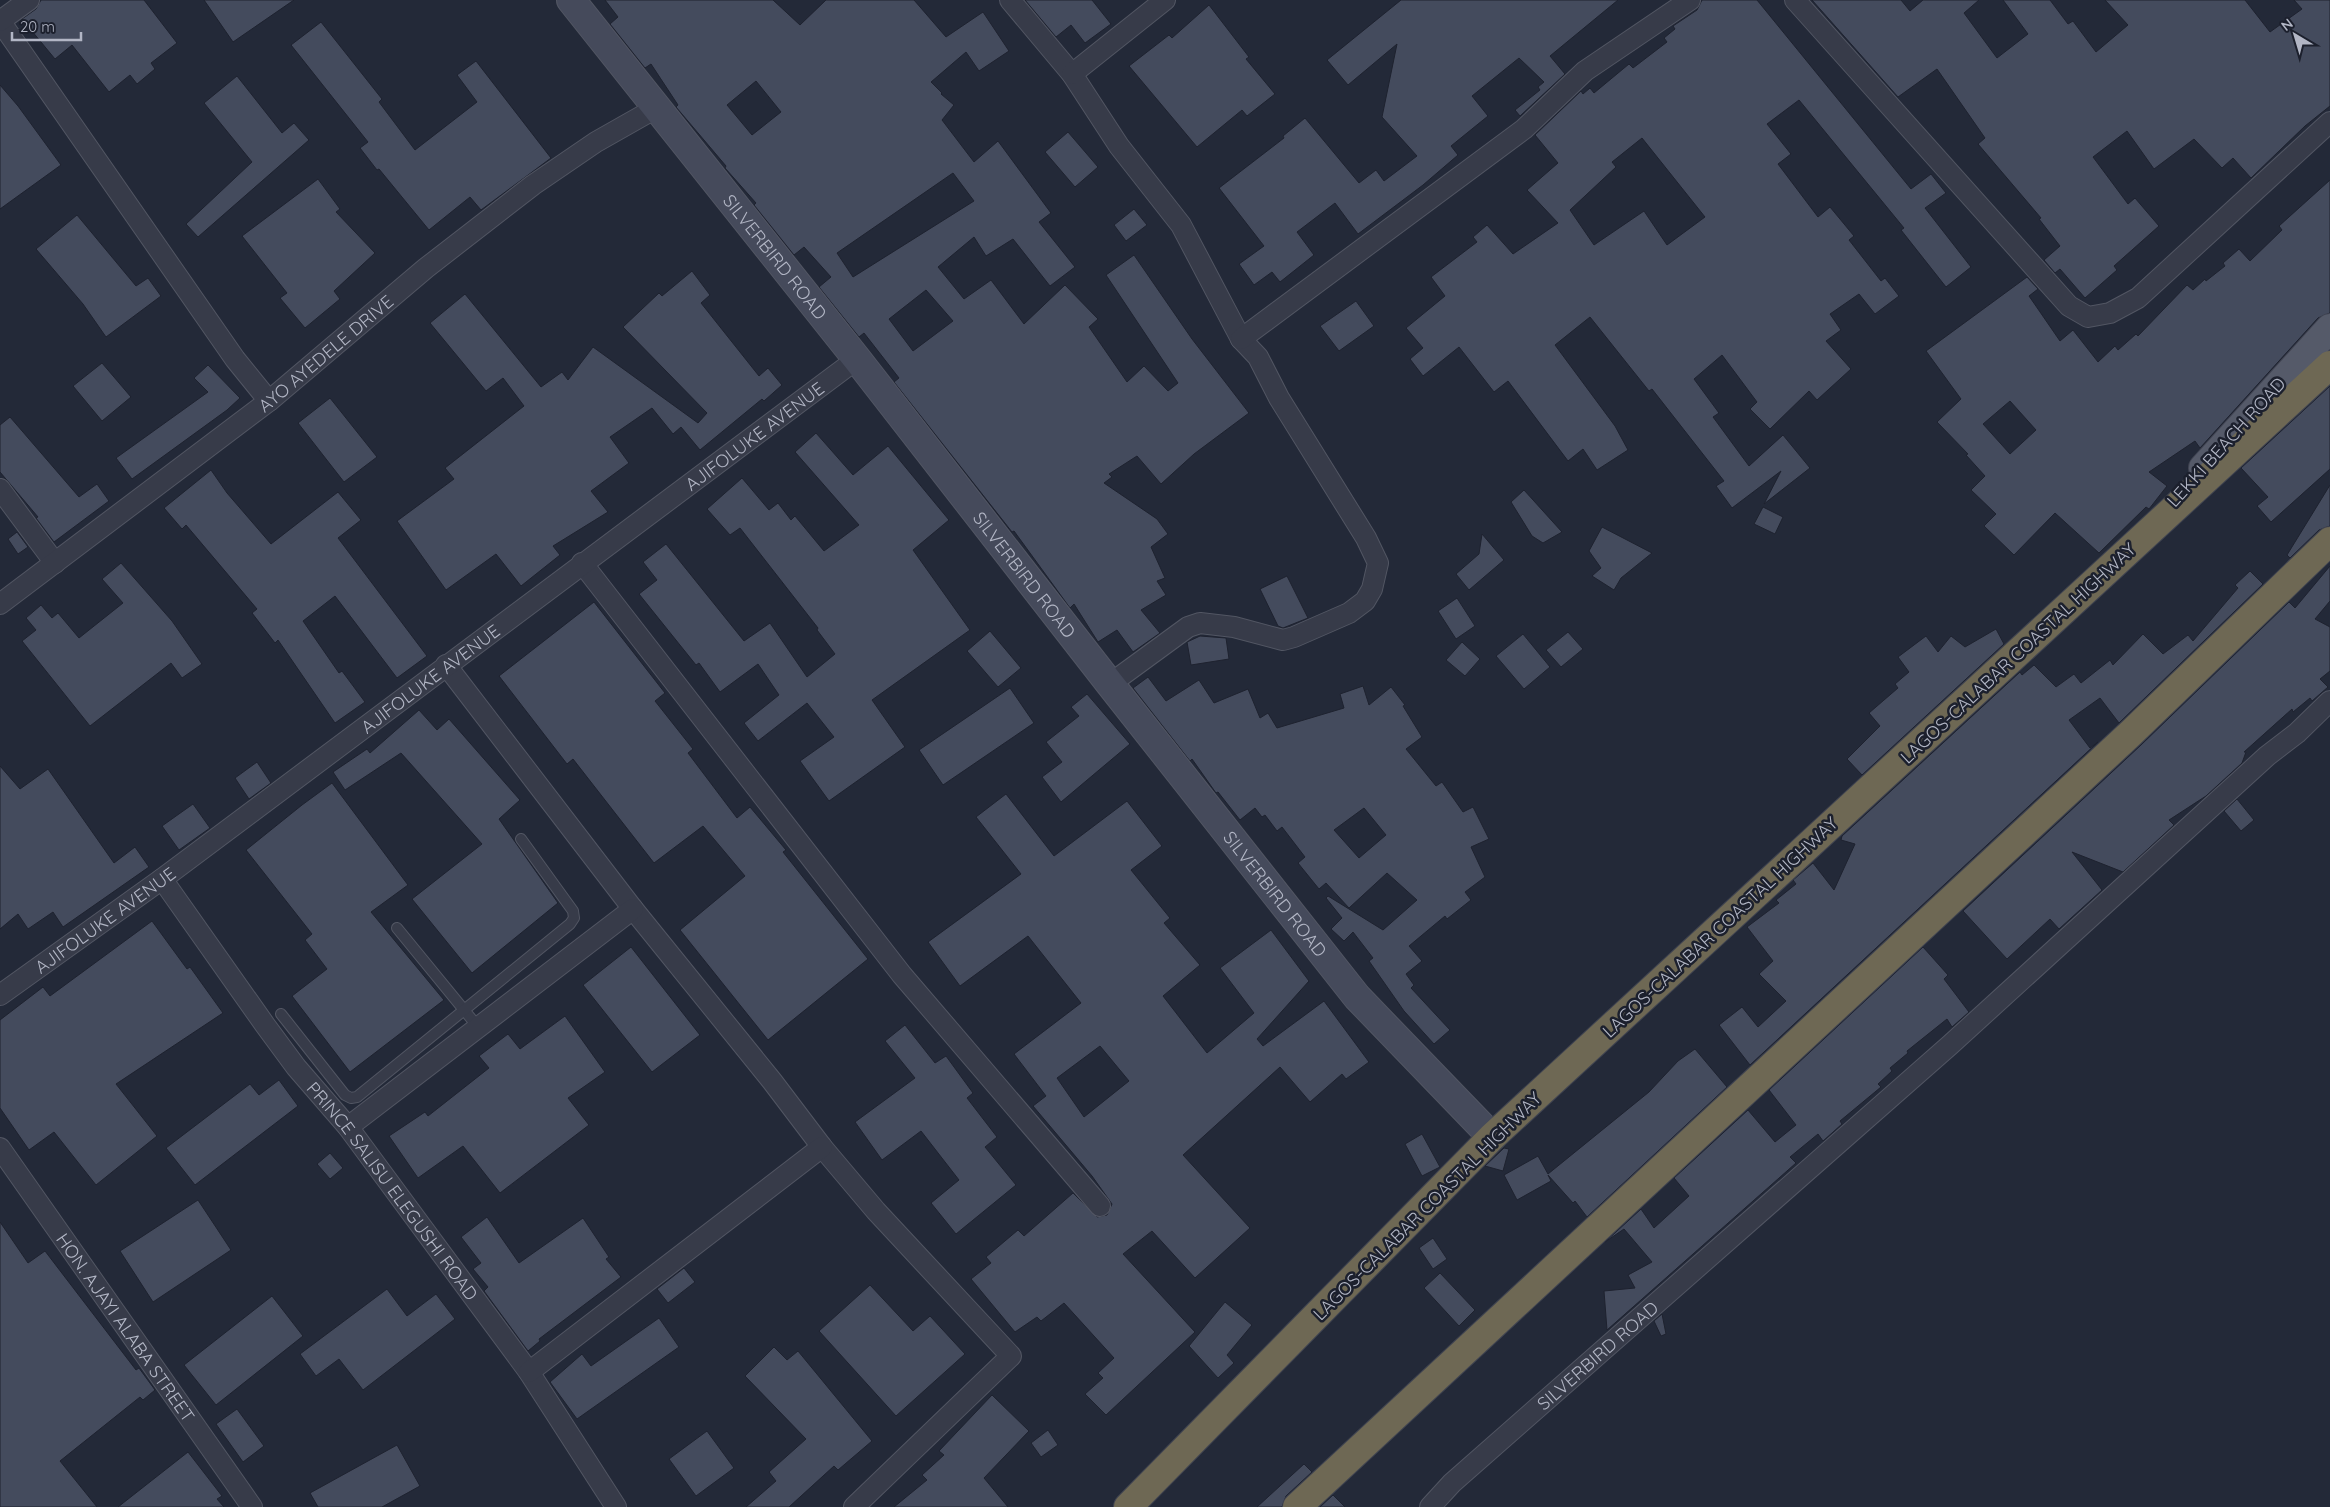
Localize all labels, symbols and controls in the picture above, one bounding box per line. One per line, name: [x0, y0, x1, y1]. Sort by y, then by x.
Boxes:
scale bar: [12, 10, 81, 42]
north arrow: [2270, 10, 2320, 60]
text: N: [2277, 14, 2297, 35]
text: 20 m: [20, 17, 55, 36]
street label: SILVERBIRD ROAD: [718, 189, 832, 324]
street label: AYO AYEDELE DRIVE: [253, 289, 398, 417]
street label: LEKKI BEACH ROAD: [2162, 372, 2290, 512]
street label: AJIFOLUKE AVENUE: [680, 376, 828, 495]
street label: SILVERBIRD ROAD: [968, 507, 1081, 642]
street label: LAGOS-CALABAR COASTAL HIGHWAY: [1895, 538, 2141, 768]
street label: AJIFOLUKE AVENUE: [356, 619, 504, 738]
street label: LAGOS-CALABAR COASTAL HIGHWAY: [1597, 812, 1843, 1042]
street label: SILVERBIRD ROAD: [1219, 826, 1332, 961]
street label: AJIFOLUKE AVENUE: [30, 862, 180, 978]
street label: PRINCE SALISU ELEGUSHI ROAD: [302, 1077, 483, 1305]
street label: LAGOS-CALABAR COASTAL HIGHWAY: [1308, 1087, 1546, 1325]
street label: HON. AJAYI ALABA STREET: [52, 1228, 200, 1426]
street label: SILVERBIRD ROAD: [1532, 1296, 1663, 1415]

